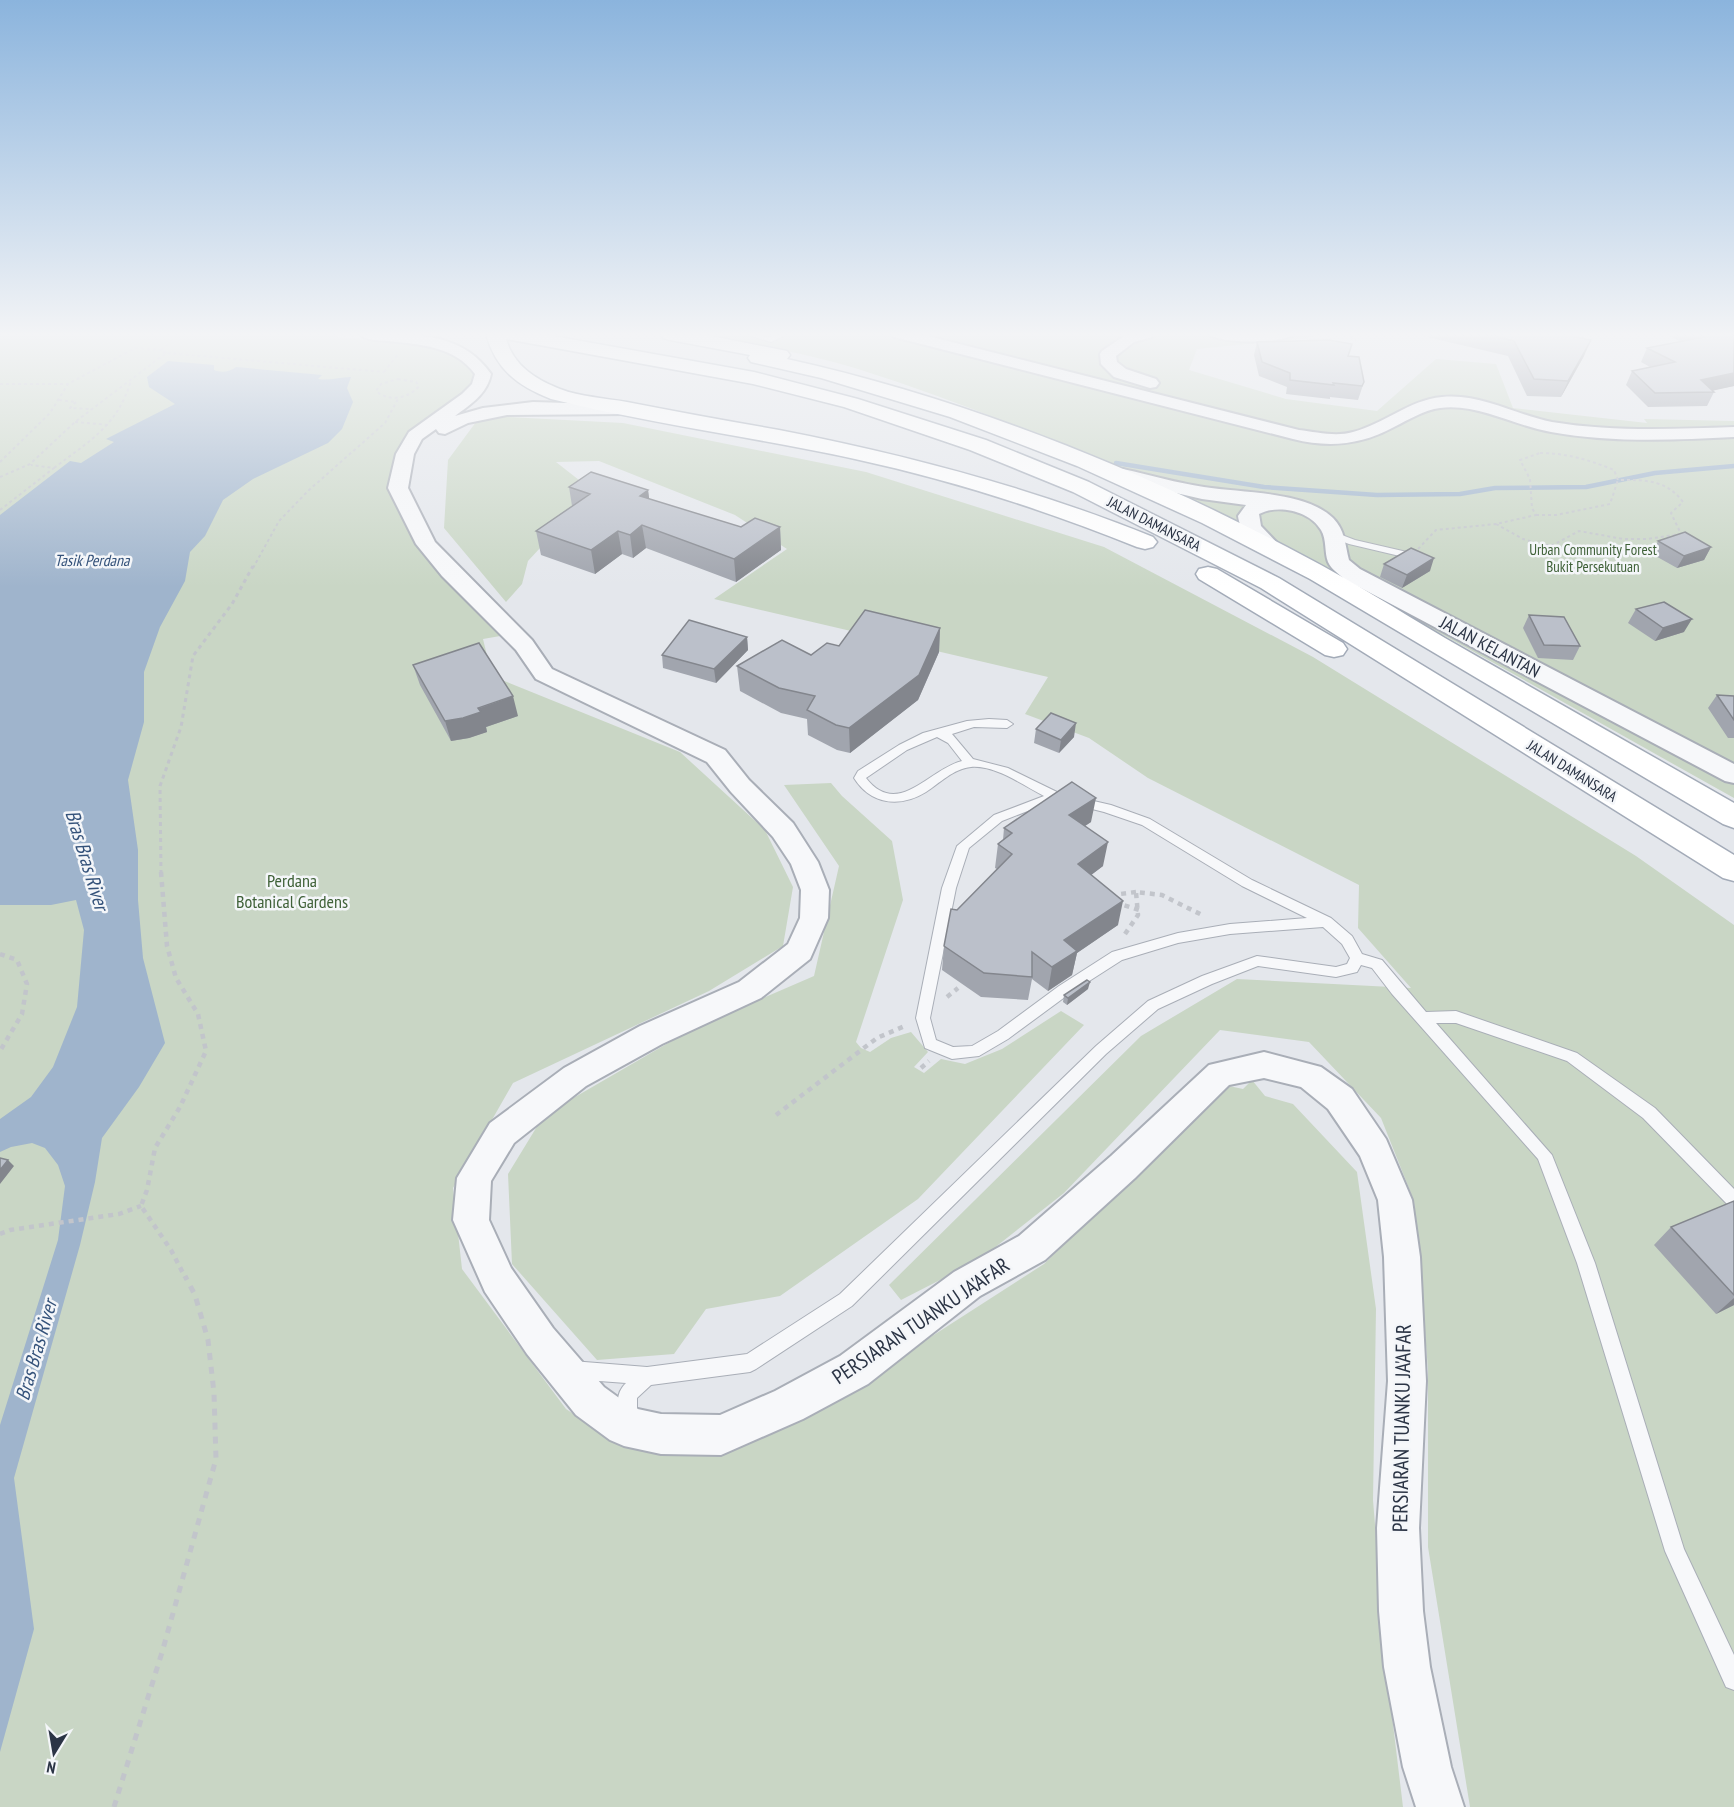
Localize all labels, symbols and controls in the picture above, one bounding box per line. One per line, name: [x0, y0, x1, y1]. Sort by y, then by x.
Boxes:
street label: JALAN DAMANSARA: [1103, 491, 1205, 556]
park label: Urban Community Forest Bukit Persekutuan: [1529, 540, 1657, 576]
water label: Tasik Perdana: [55, 550, 131, 570]
street label: JALAN KELANTAN: [1435, 610, 1544, 683]
street label: JALAN DAMANSARA: [1523, 735, 1621, 806]
water label: Bras Bras River: [59, 807, 115, 916]
park label: Perdana Botanical Gardens: [236, 869, 348, 913]
street label: PERSIARAN TUANKU JA'AFAR: [827, 1251, 1015, 1390]
water label: Bras Bras River: [9, 1294, 63, 1403]
street label: PERSIARAN TUANKU JA'AFAR: [1386, 1324, 1417, 1532]
north arrow: [24, 1723, 84, 1783]
text: N: [45, 1757, 57, 1778]

